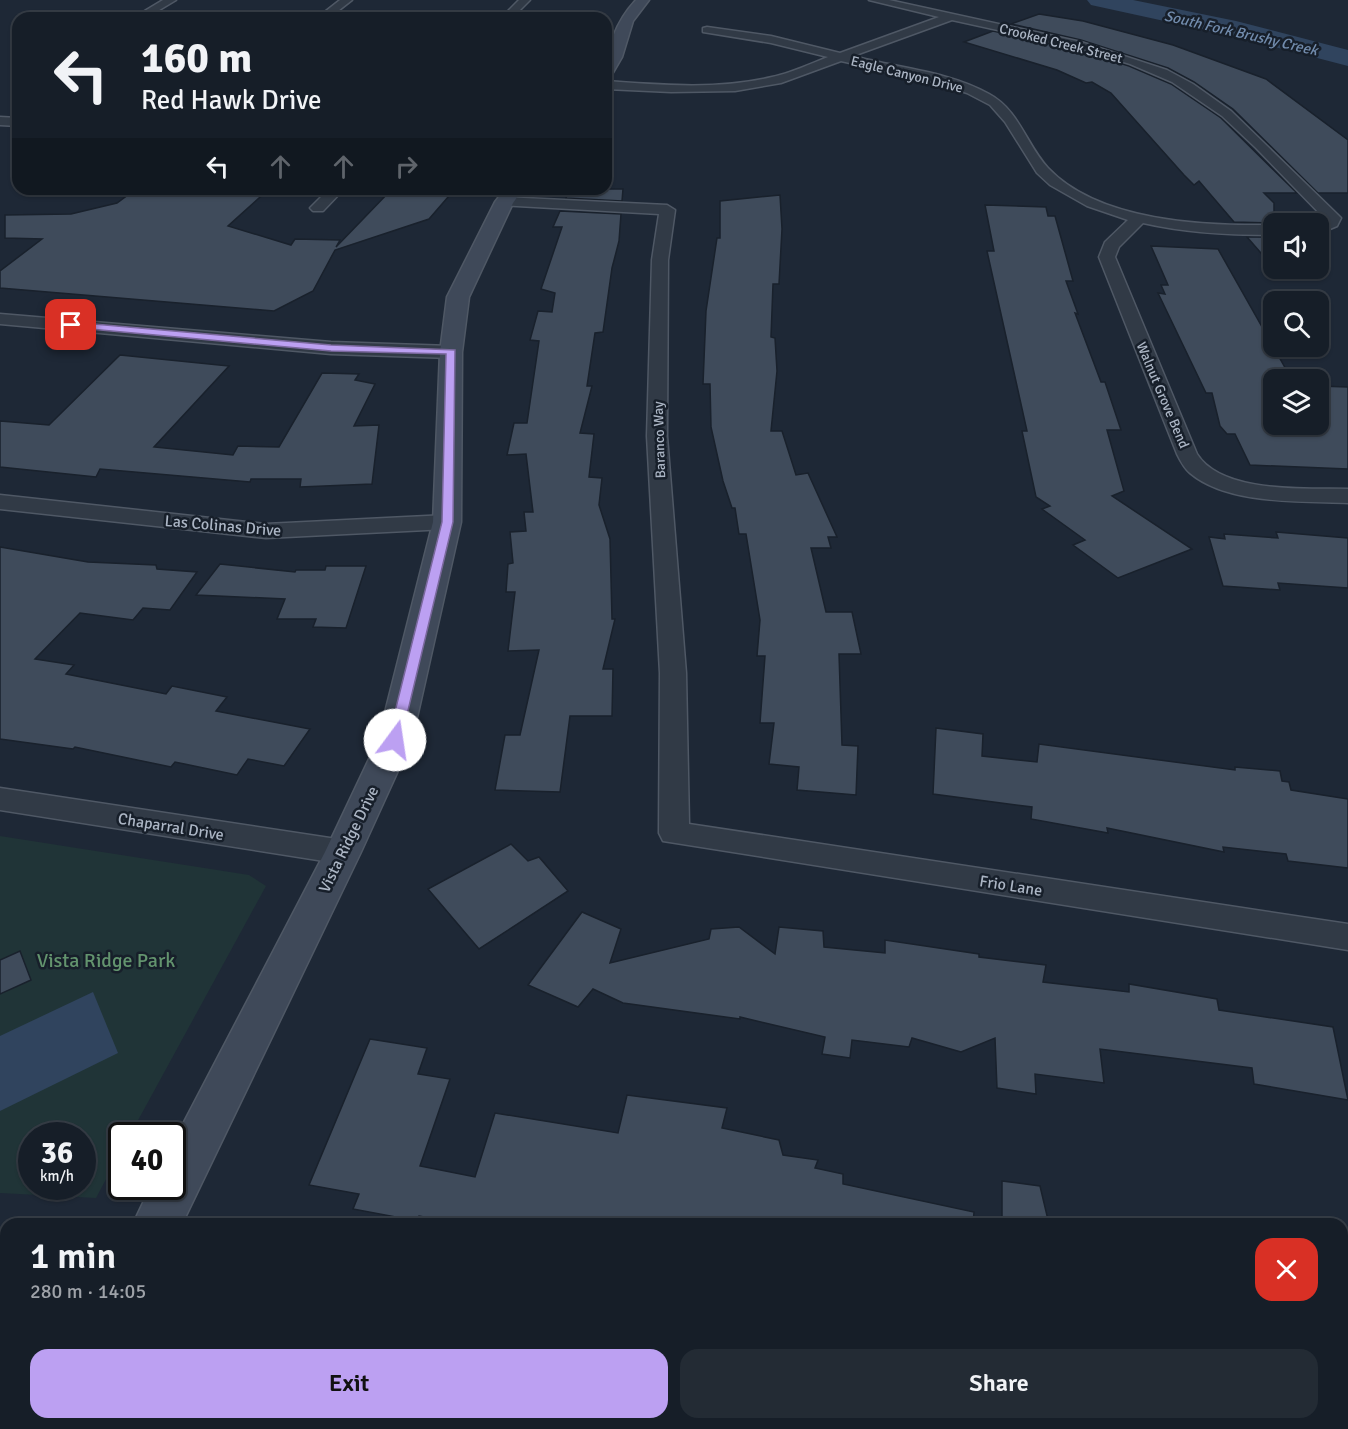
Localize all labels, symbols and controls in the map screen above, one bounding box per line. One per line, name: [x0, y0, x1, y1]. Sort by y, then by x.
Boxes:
water label: South Fork Brushy Creek: [1163, 7, 1321, 60]
street label: Crooked Creek Street: [998, 20, 1124, 67]
text: 160 m: [141, 33, 252, 84]
icon: left: [42, 36, 120, 114]
street label: Eagle Canyon Drive: [849, 52, 965, 97]
text: Red Hawk Drive: [141, 84, 322, 117]
icon: left: [201, 150, 234, 183]
icon: ahead: [264, 150, 297, 183]
icon: ahead: [327, 150, 360, 183]
icon: right: [390, 150, 423, 183]
map controls: [1263, 213, 1329, 435]
button: sound: [1263, 213, 1329, 279]
button: search: [1263, 291, 1329, 357]
pin: [45, 299, 96, 350]
icon: arrive: [54, 308, 87, 341]
street label: Walnut Grove Bend: [1132, 340, 1193, 451]
button: layers: [1263, 369, 1329, 435]
street label: Baranco Way: [650, 401, 669, 479]
street label: Las Colinas Drive: [164, 511, 282, 541]
position arrow: [363, 708, 427, 772]
street label: Vista Ridge Drive: [314, 783, 383, 896]
street label: Chaparral Drive: [117, 809, 225, 845]
street label: Frio Lane: [978, 871, 1044, 901]
park label: Vista Ridge Park: [37, 948, 175, 973]
speed limit sign: 40: [108, 1122, 186, 1200]
text: 36: [41, 1135, 73, 1172]
text: km/h: [40, 1167, 74, 1185]
text: 1 min: [30, 1234, 116, 1279]
button: close: [1255, 1238, 1318, 1301]
text: 280 m · 14:05: [30, 1279, 146, 1304]
button: Exit: [30, 1349, 668, 1418]
button: Share: [680, 1349, 1318, 1418]

